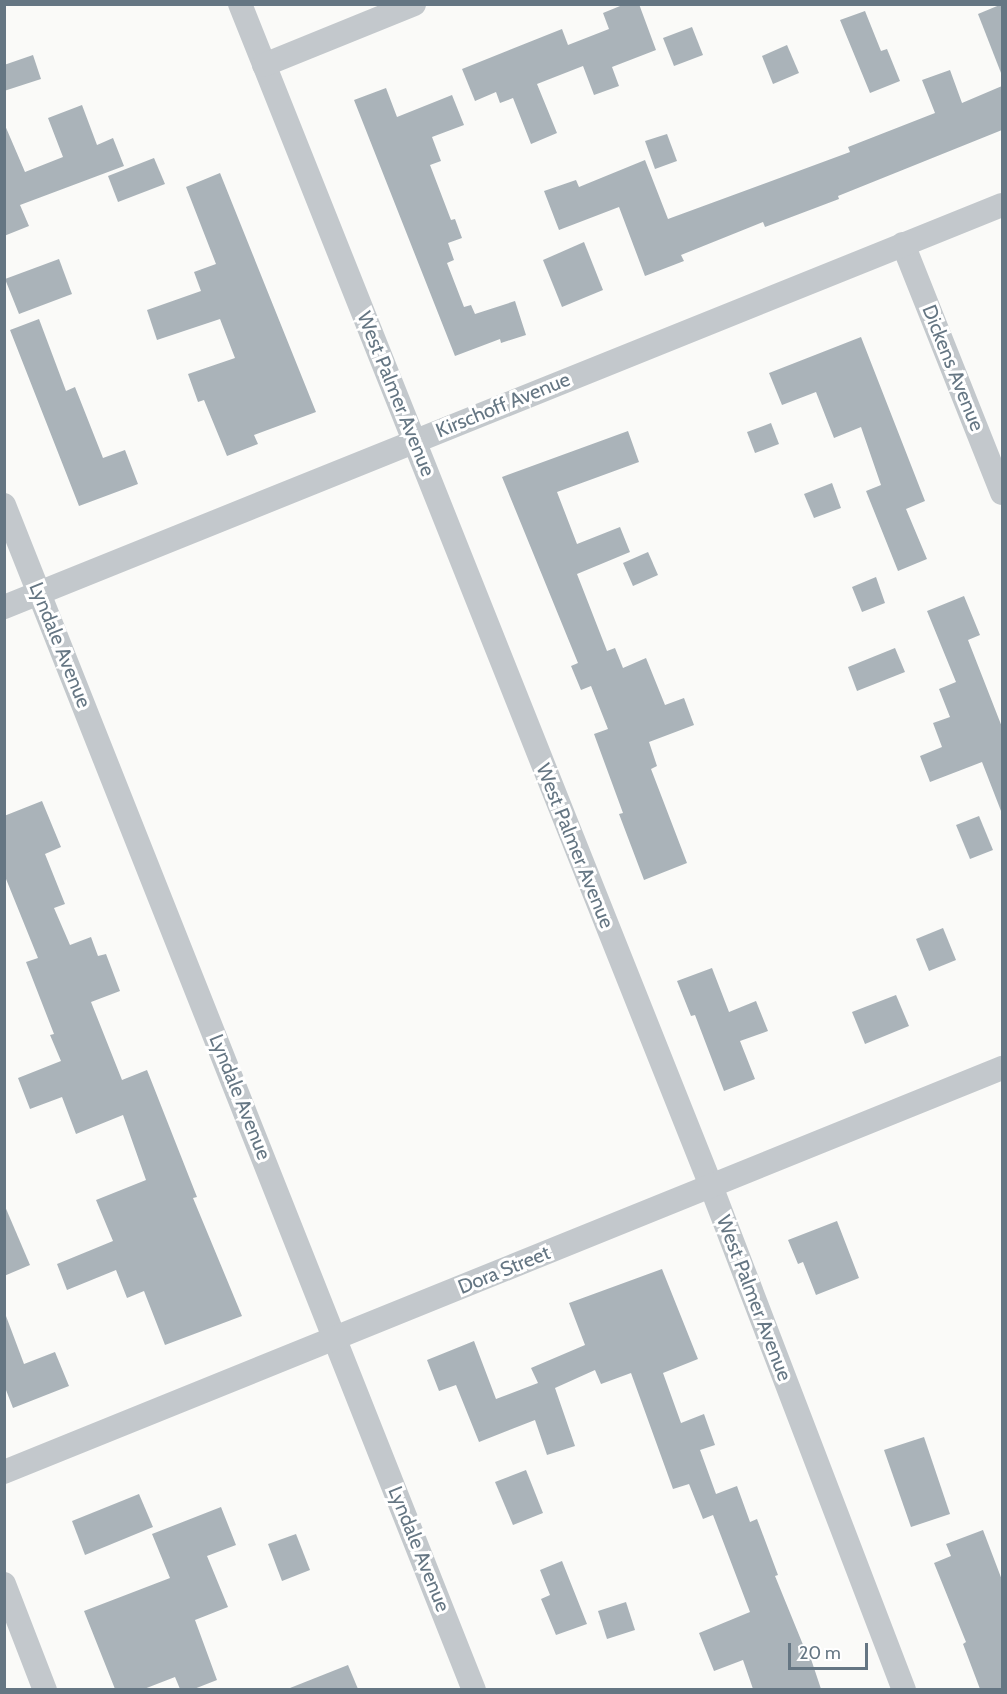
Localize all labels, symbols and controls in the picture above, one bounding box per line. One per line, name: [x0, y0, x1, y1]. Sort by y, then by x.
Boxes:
street label: Dickens Avenue: [917, 301, 989, 435]
street label: West Palmer Avenue: [352, 308, 440, 480]
street label: Kirschoff Avenue: [432, 367, 574, 443]
street label: Lyndale Avenue: [24, 579, 96, 711]
street label: West Palmer Avenue: [531, 760, 619, 932]
street label: Lyndale Avenue: [204, 1031, 276, 1163]
street label: West Palmer Avenue: [711, 1212, 797, 1384]
street label: Dora Street: [454, 1241, 554, 1299]
street label: Lyndale Avenue: [383, 1483, 455, 1615]
scale bar: [791, 1631, 870, 1669]
text: 20 m: [799, 1642, 841, 1664]

